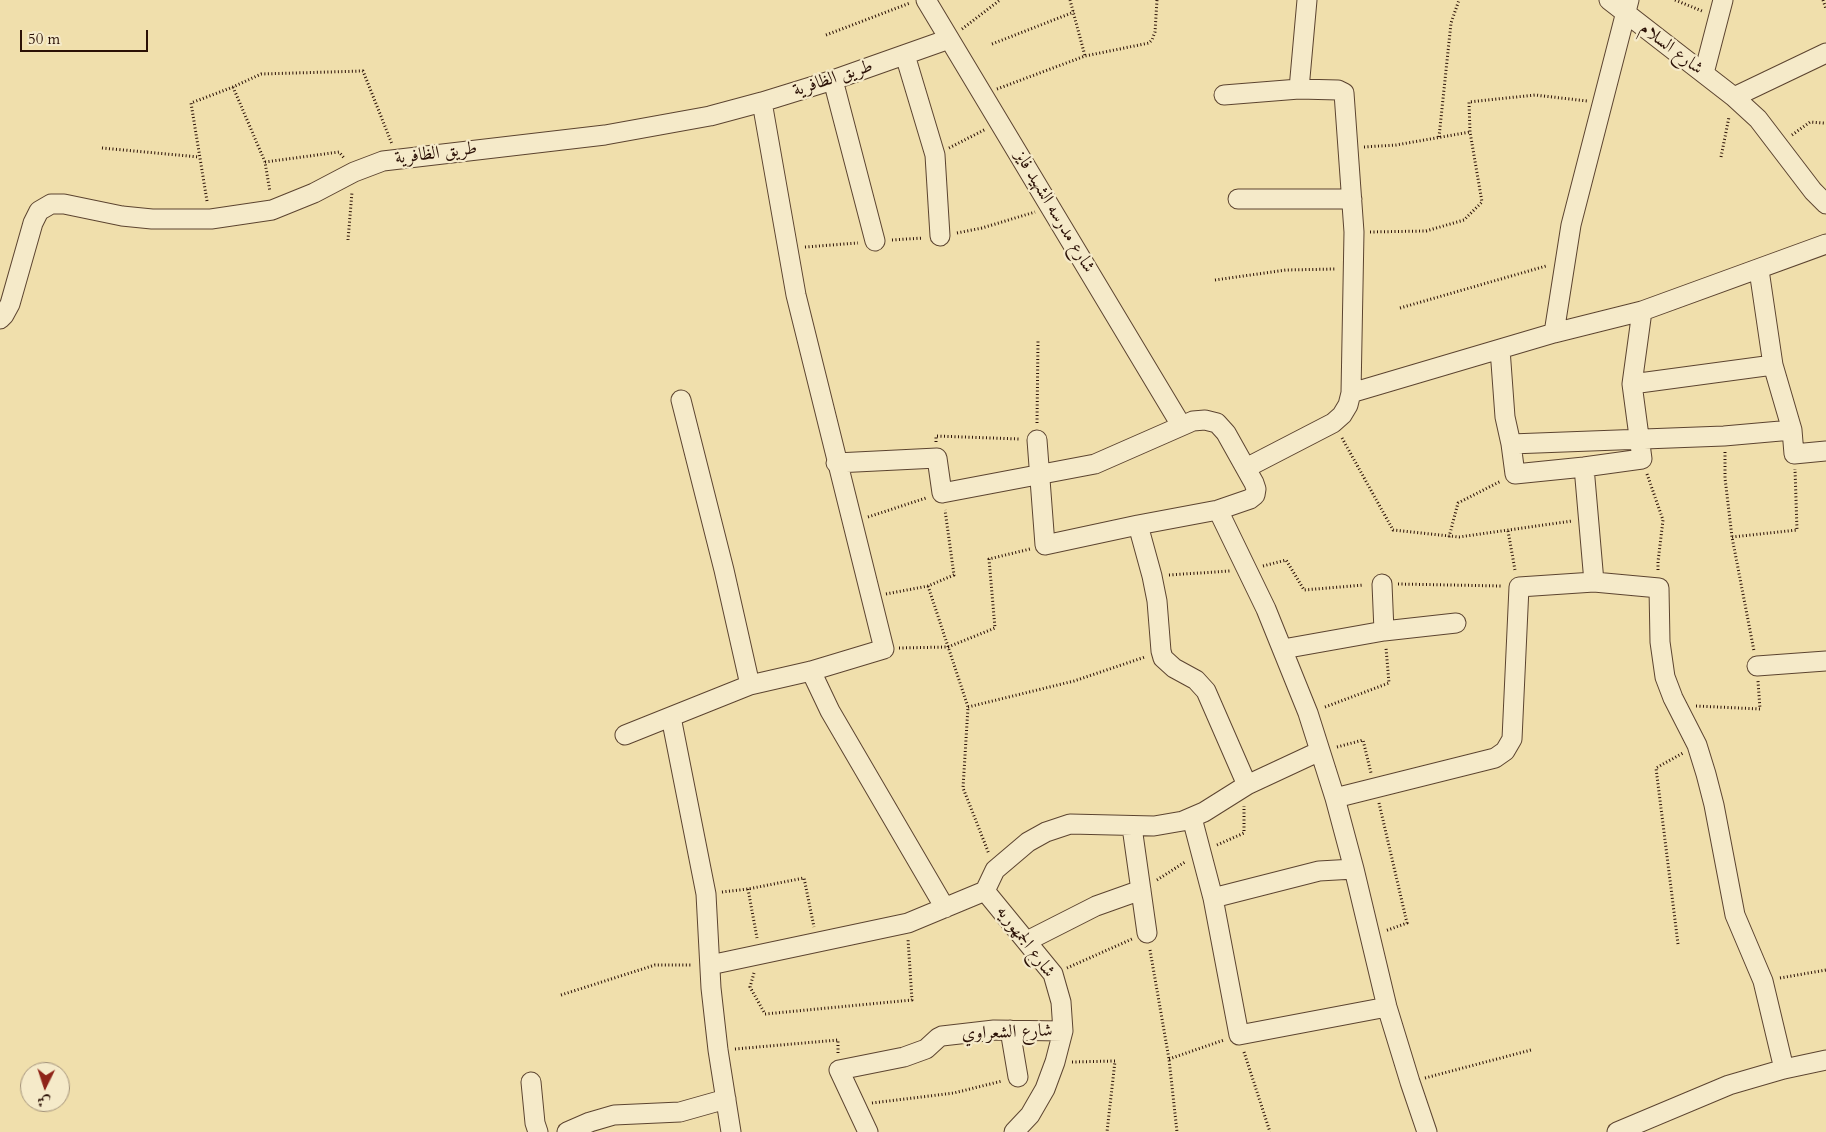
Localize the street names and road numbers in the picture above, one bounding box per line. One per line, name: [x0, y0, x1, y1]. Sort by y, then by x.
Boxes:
street label: شارع السلام: [1635, 18, 1707, 80]
street label: طريق الظافرية: [790, 56, 876, 102]
street label: طريق الظافرية: [394, 138, 478, 170]
street label: شارع مدرسه الشهيد فايز: [1009, 147, 1099, 277]
street label: شارع الجمهوريه: [991, 902, 1059, 982]
street label: شارع الشعراوي: [961, 1021, 1053, 1045]

